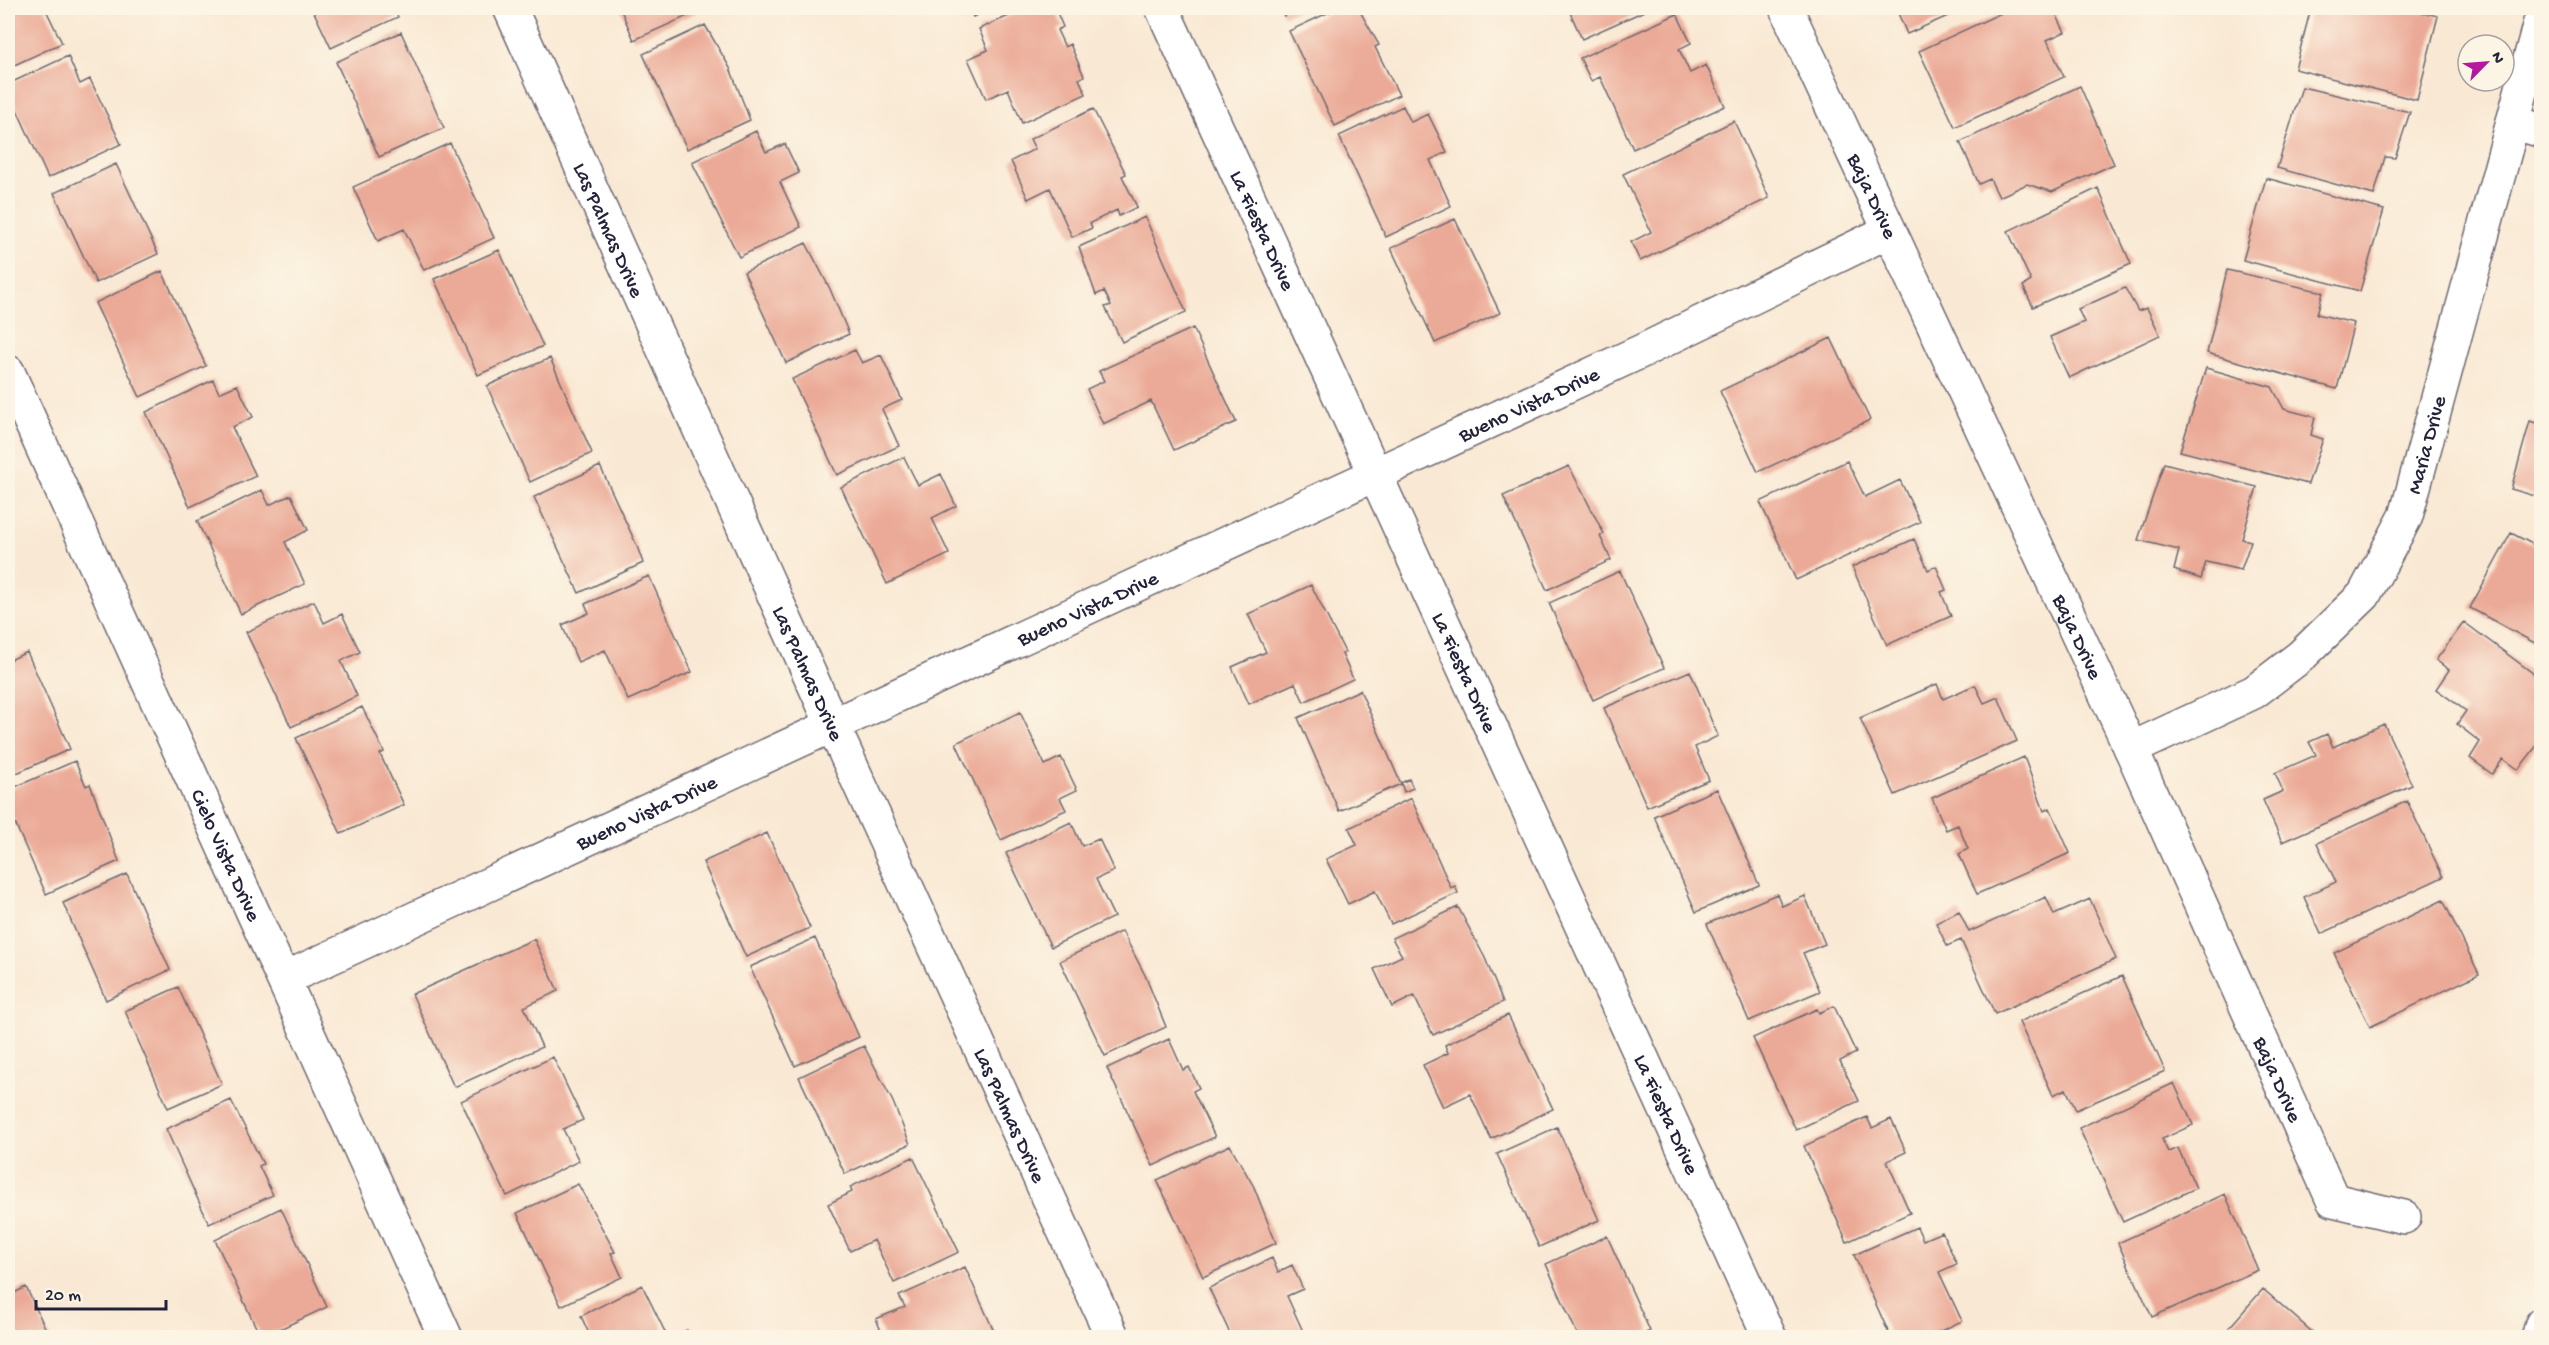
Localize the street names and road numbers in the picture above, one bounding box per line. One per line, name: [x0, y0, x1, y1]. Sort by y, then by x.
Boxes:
street label: Baja Drive: [1839, 150, 1901, 245]
street label: Las Palmas Drive: [565, 160, 648, 303]
street label: La Fiesta Drive: [1222, 167, 1299, 296]
street label: Bueno Vista Drive: [1455, 363, 1605, 450]
street label: Maria Drive: [2404, 392, 2454, 497]
street label: Bueno Vista Drive: [1013, 567, 1164, 654]
street label: Baja Drive: [2044, 590, 2106, 685]
street label: Las Palmas Drive: [765, 603, 848, 747]
street label: La Fiesta Drive: [1424, 609, 1501, 738]
street label: Bueno Vista Drive: [572, 771, 723, 858]
street label: Cielo Vista Drive: [183, 786, 265, 927]
street label: Baja Drive: [2245, 1033, 2306, 1128]
street label: Las Palmas Drive: [966, 1045, 1050, 1189]
street label: La Fiesta Drive: [1626, 1051, 1703, 1180]

